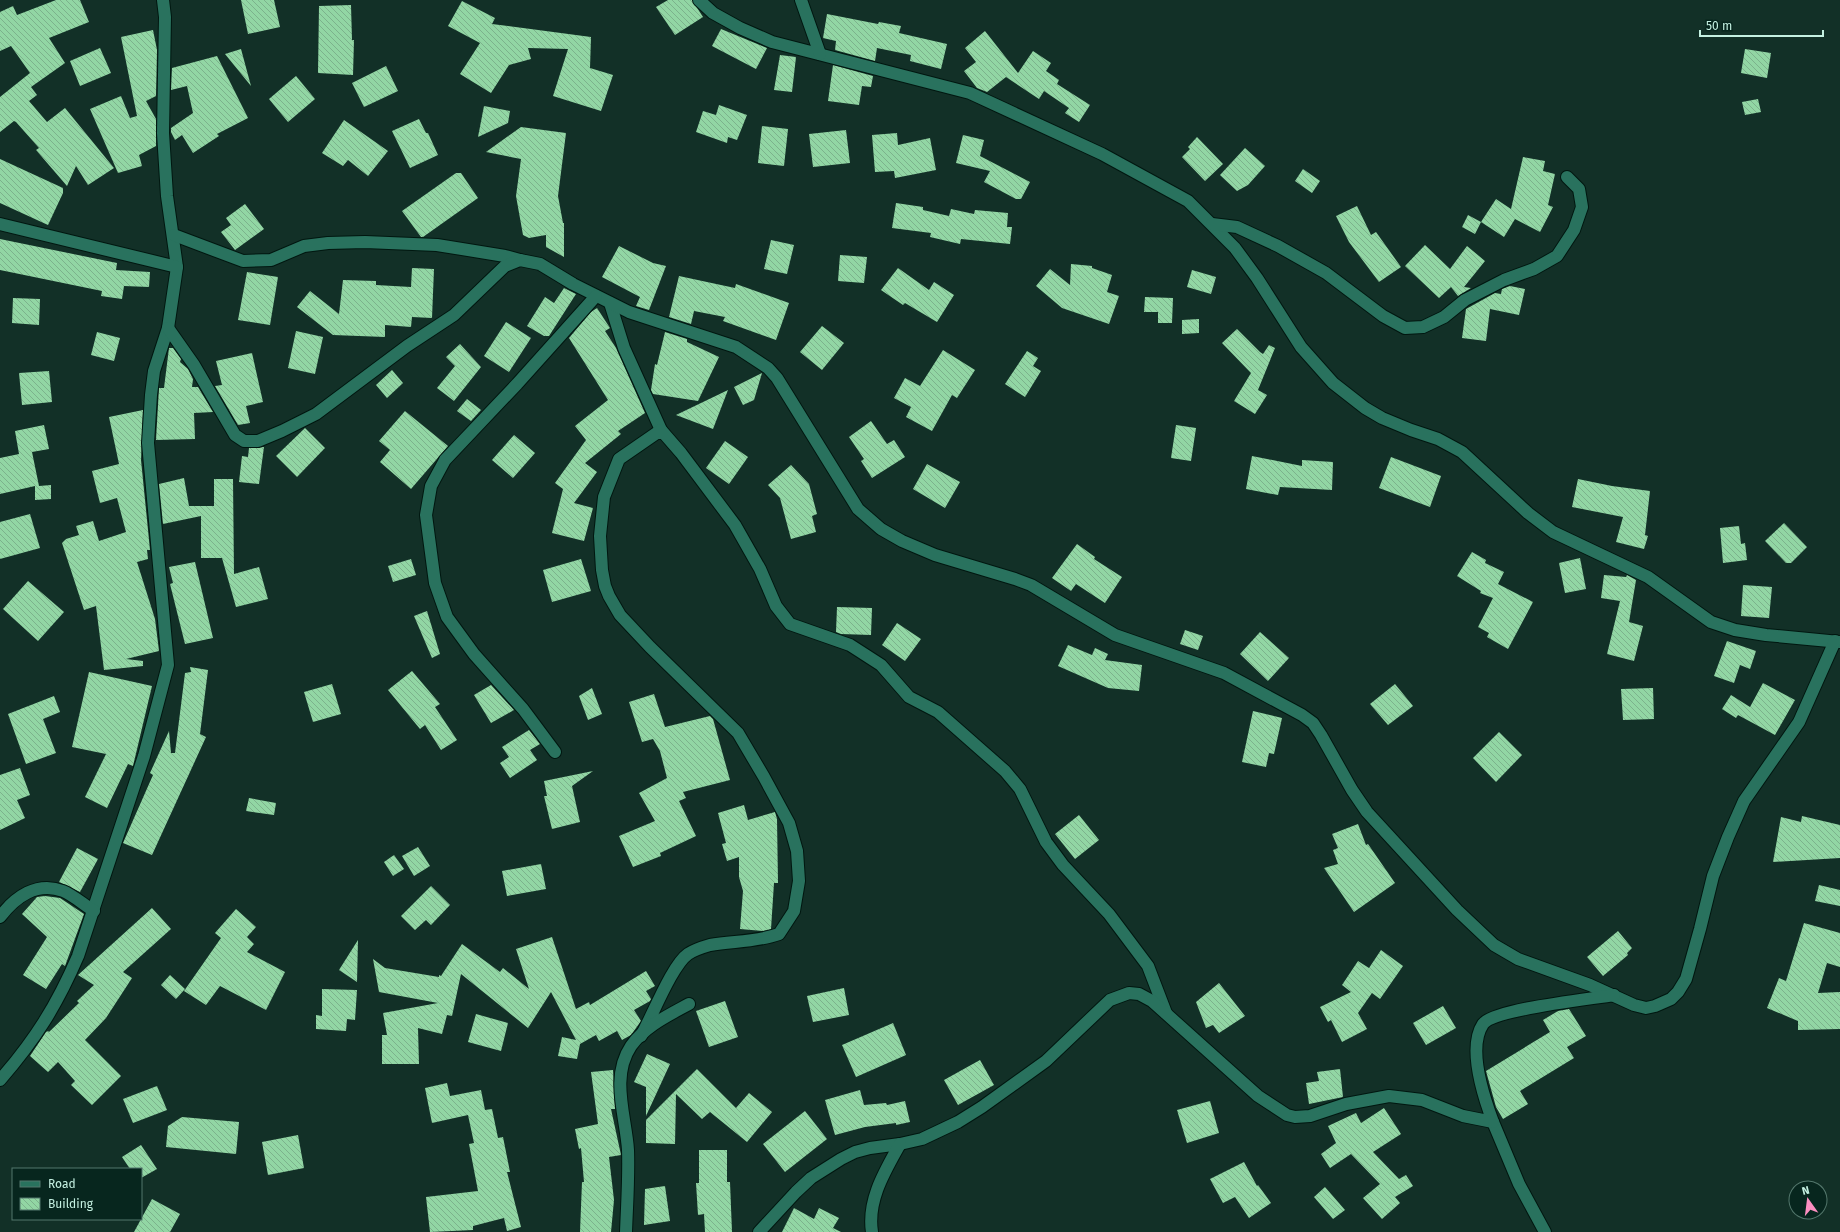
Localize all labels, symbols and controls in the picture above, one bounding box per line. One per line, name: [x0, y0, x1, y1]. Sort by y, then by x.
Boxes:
scale bar: [1700, 12, 1823, 38]
text: 50 m: [1706, 19, 1732, 33]
legend: [12, 1168, 142, 1220]
text: Road: [48, 1177, 76, 1191]
north arrow: [1788, 1180, 1828, 1220]
text: N: [1801, 1184, 1811, 1198]
text: Building: [48, 1197, 94, 1211]

